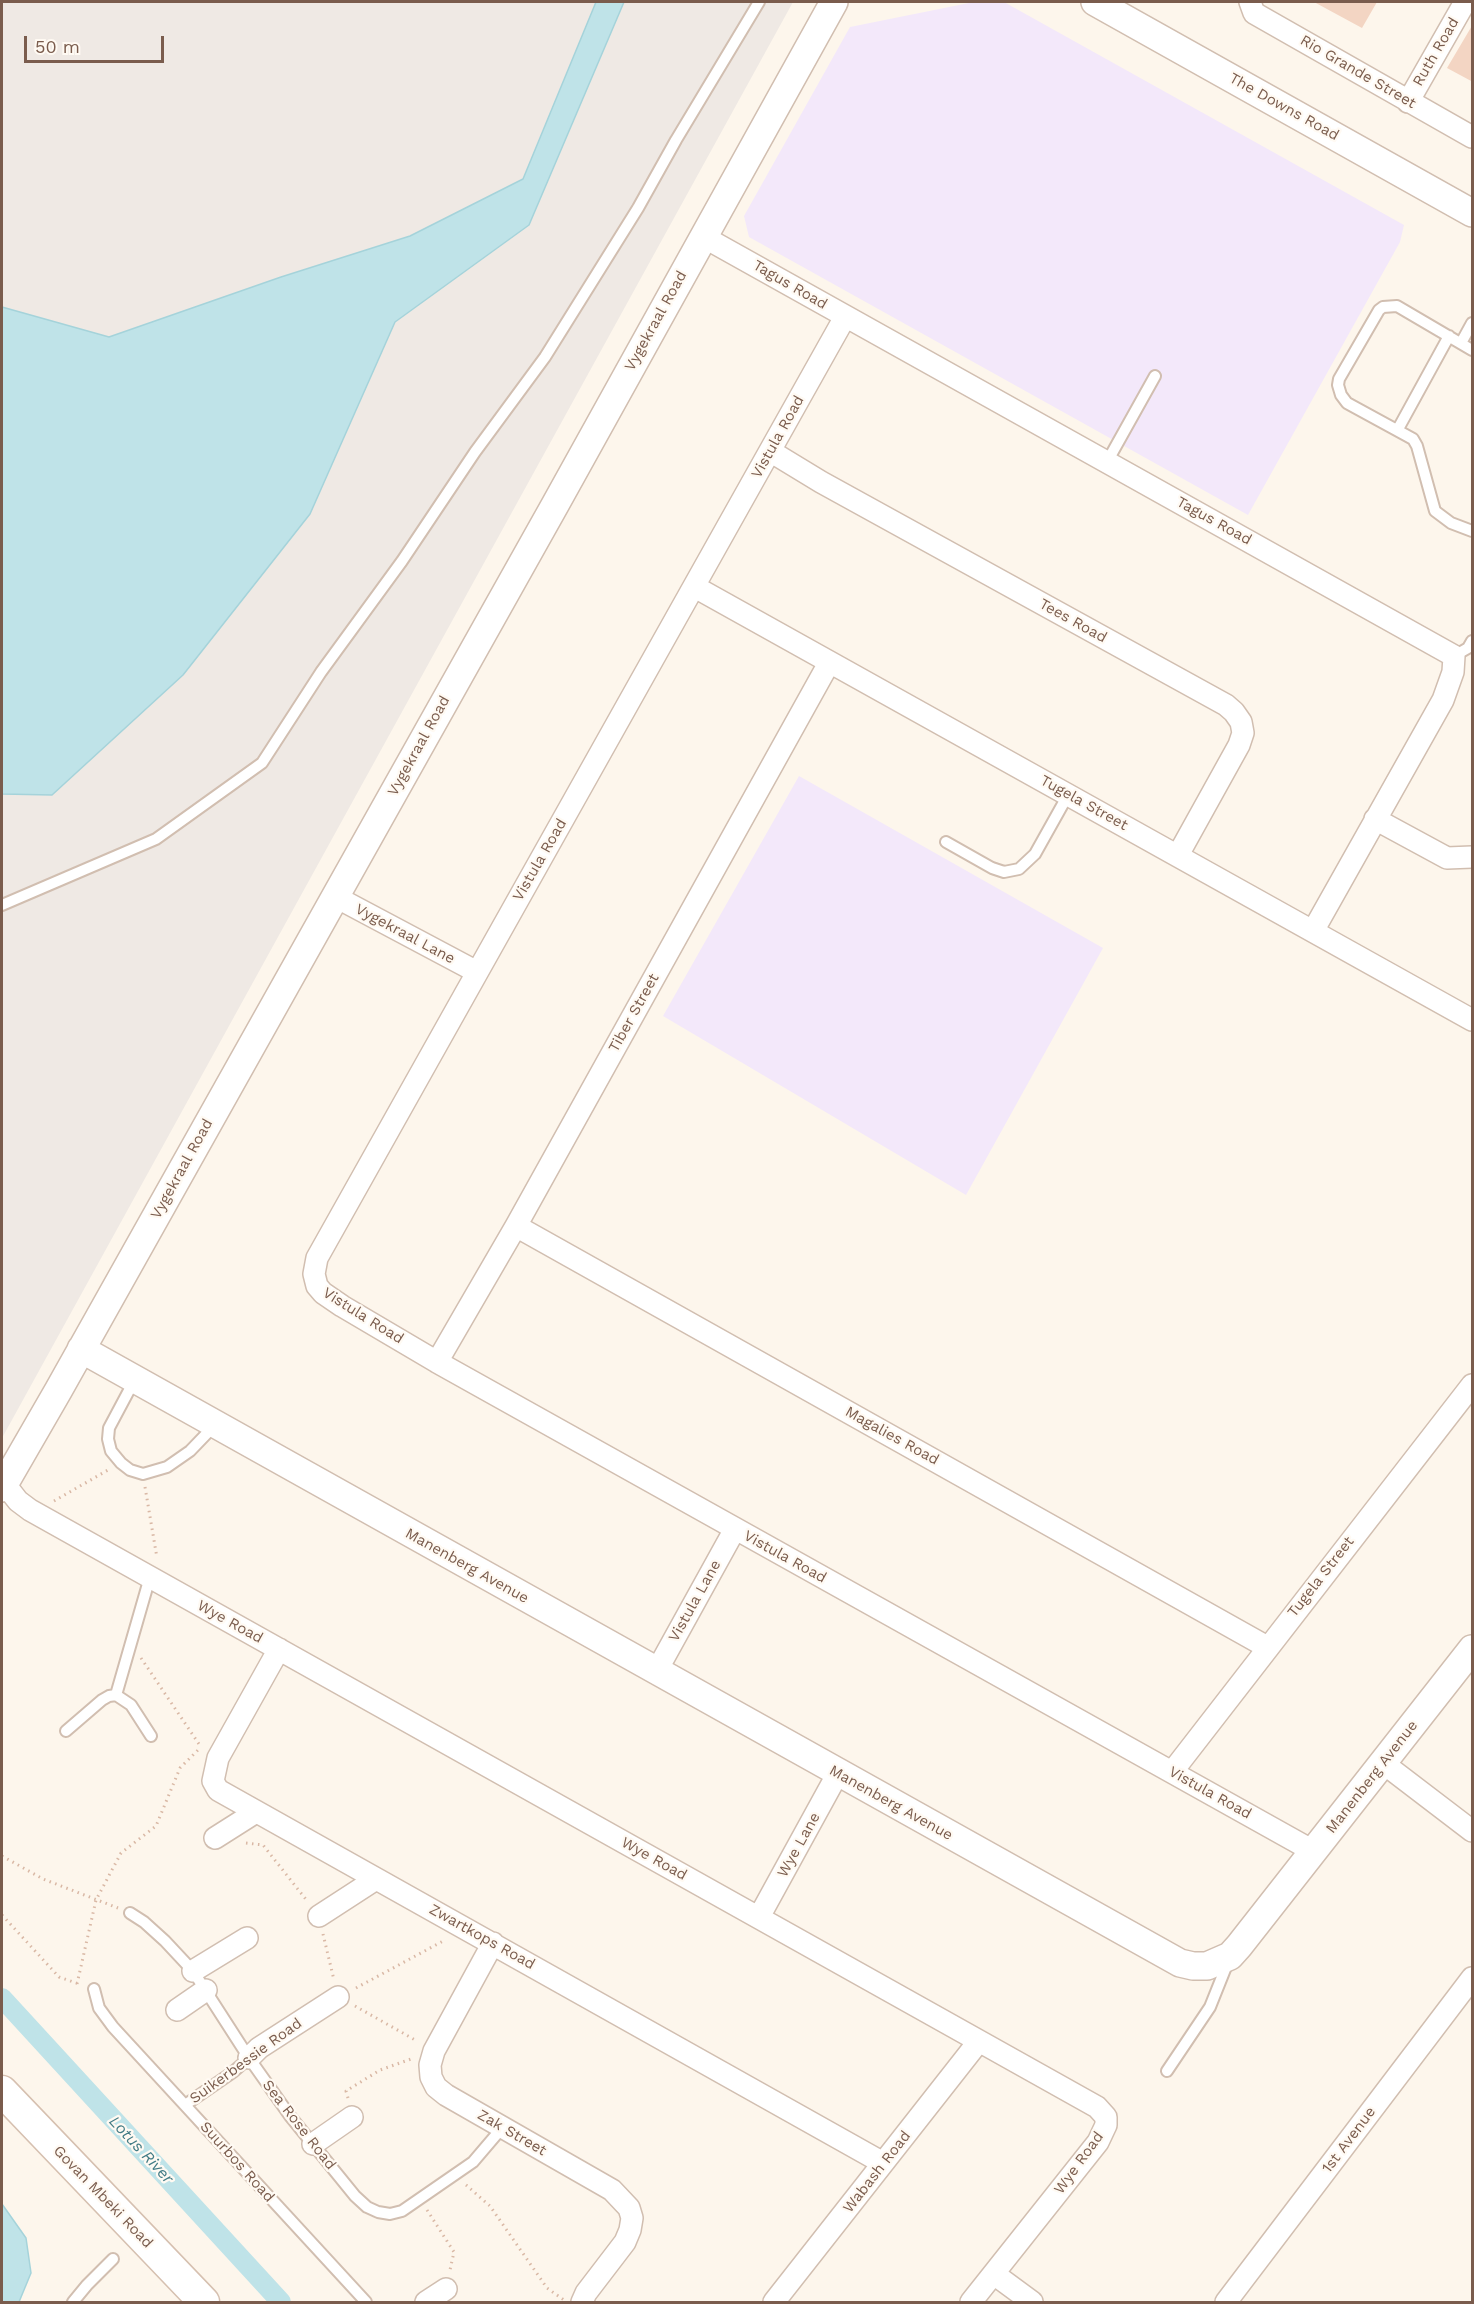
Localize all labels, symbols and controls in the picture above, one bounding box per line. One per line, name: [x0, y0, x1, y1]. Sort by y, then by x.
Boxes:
street label: Ruth Road: [1409, 14, 1463, 90]
scale bar: [27, 24, 166, 62]
street label: Rio Grande Street: [1297, 31, 1419, 113]
text: 50 m: [35, 36, 80, 57]
street label: The Downs Road: [1226, 69, 1342, 145]
street label: Tagus Road: [750, 256, 830, 314]
street label: Vygekraal Road: [621, 268, 691, 374]
street label: Vistula Road: [748, 392, 808, 482]
street label: Tagus Road: [1173, 493, 1255, 549]
street label: Tees Road: [1036, 595, 1110, 647]
street label: Vygekraal Road: [384, 693, 454, 799]
street label: Tugela Street: [1037, 772, 1131, 834]
street label: Vistula Road: [509, 816, 571, 904]
street label: Vygekraal Lane: [352, 900, 458, 968]
street label: Tiber Street: [605, 970, 663, 1056]
street label: Vygekraal Road: [147, 1116, 217, 1222]
street label: Vistula Road: [319, 1284, 407, 1348]
street label: Magalies Road: [842, 1403, 942, 1469]
street label: Manenberg Avenue: [402, 1525, 532, 1607]
street label: Vistula Road: [740, 1527, 830, 1587]
street label: Tugela Street: [1284, 1533, 1358, 1621]
street label: Vistula Lane: [665, 1557, 725, 1645]
street label: Wye Road: [194, 1597, 266, 1647]
street label: Manenberg Avenue: [1322, 1717, 1422, 1837]
street label: Manenberg Avenue: [826, 1762, 956, 1844]
street label: Vistula Road: [1165, 1763, 1255, 1823]
street label: Wye Lane: [774, 1809, 824, 1881]
street label: Wye Road: [618, 1834, 690, 1884]
street label: Zwartkops Road: [426, 1900, 538, 1974]
street label: Suikerbessie Road: [186, 2014, 306, 2108]
street label: Sea Rose Road: [258, 2077, 340, 2173]
street label: 1st Avenue: [1318, 2103, 1380, 2177]
street label: Zak Street: [474, 2106, 550, 2160]
water label: Lotus River: [105, 2112, 177, 2188]
street label: Suurbos Road: [196, 2118, 278, 2206]
street label: Wabash Road: [839, 2127, 915, 2217]
street label: Wye Road: [1050, 2128, 1108, 2198]
street label: Govan Mbeki Road: [50, 2142, 156, 2252]

